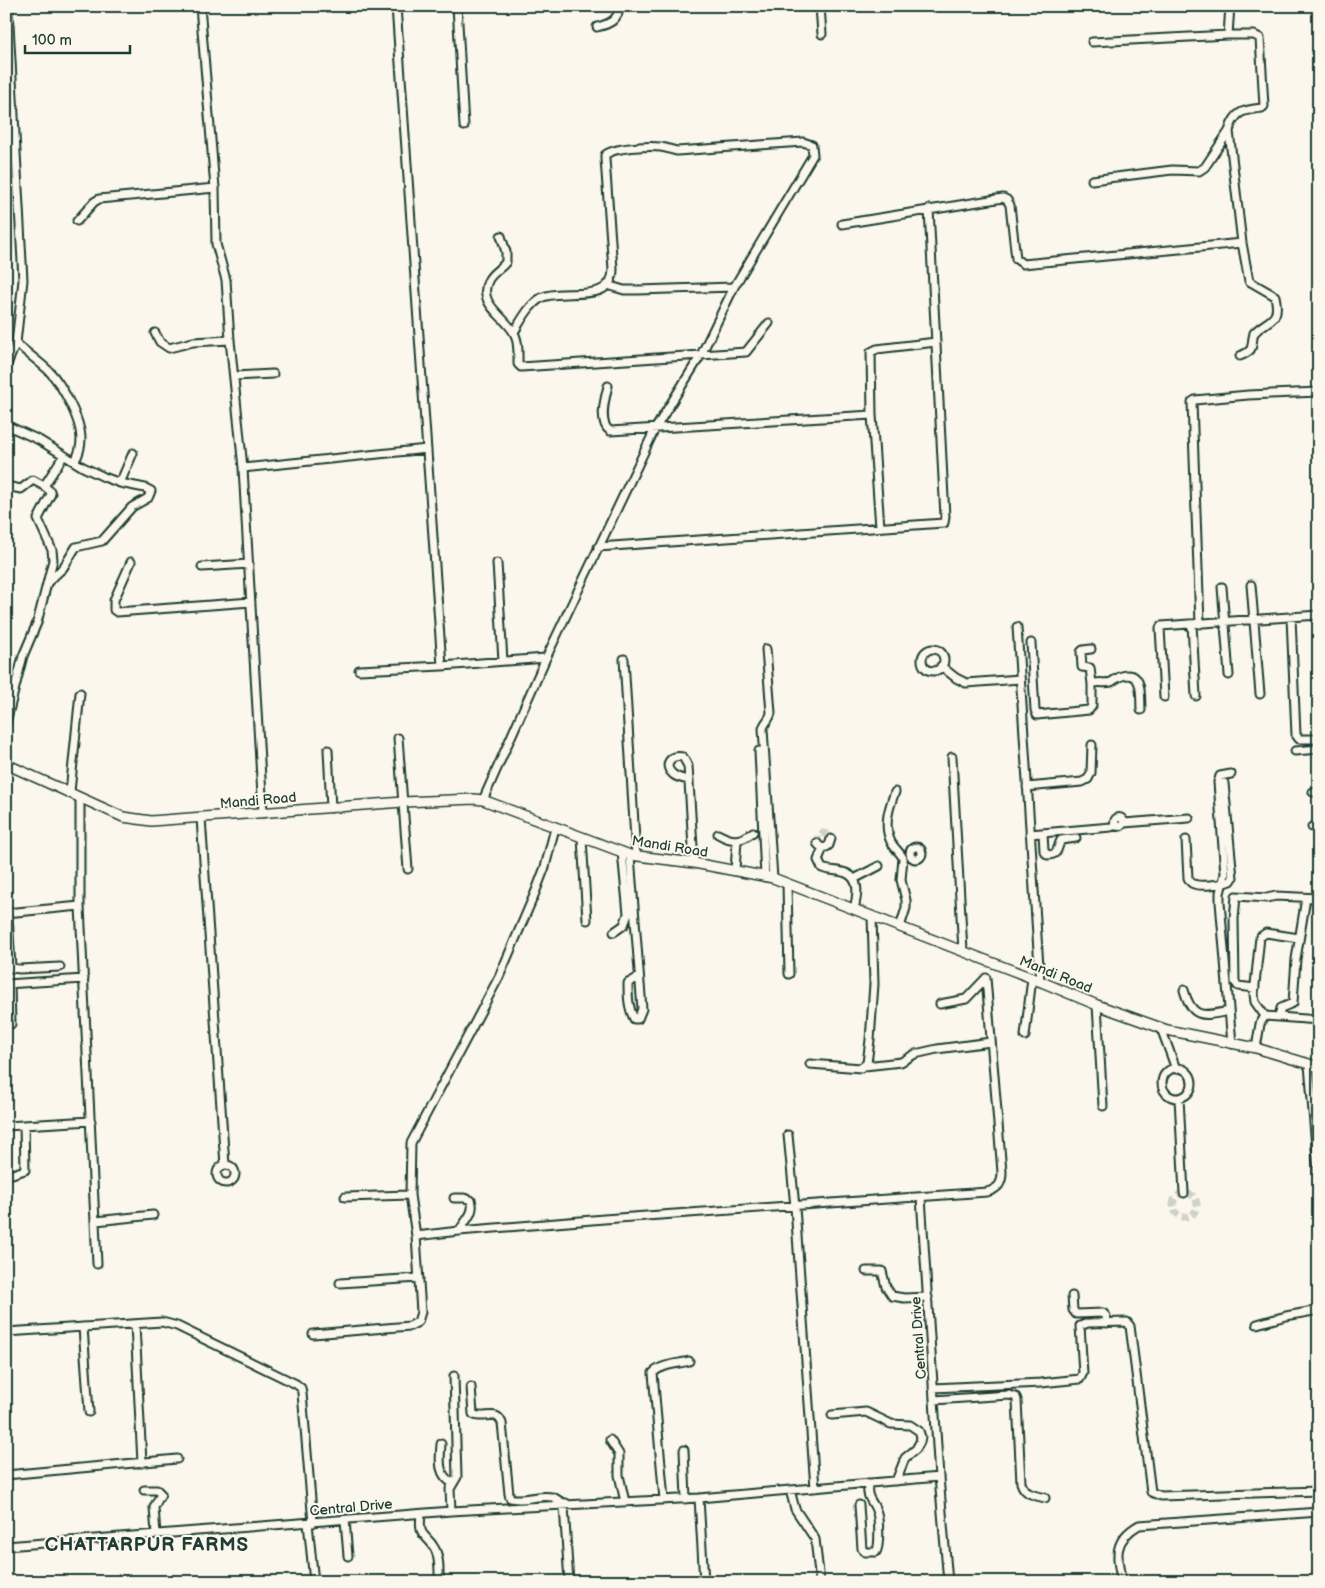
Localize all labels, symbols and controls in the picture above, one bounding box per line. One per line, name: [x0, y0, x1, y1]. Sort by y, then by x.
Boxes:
scale bar: [25, 22, 130, 54]
text: 100 m: [32, 31, 72, 50]
street label: Mandi Road: [219, 789, 297, 812]
street label: Mandi Road: [631, 832, 709, 861]
street label: Mandi Road: [1017, 952, 1095, 997]
street label: Central Drive: [907, 1296, 930, 1380]
street label: Central Drive: [309, 1495, 393, 1520]
district label: CHATTARPUR FARMS: [45, 1534, 249, 1557]

